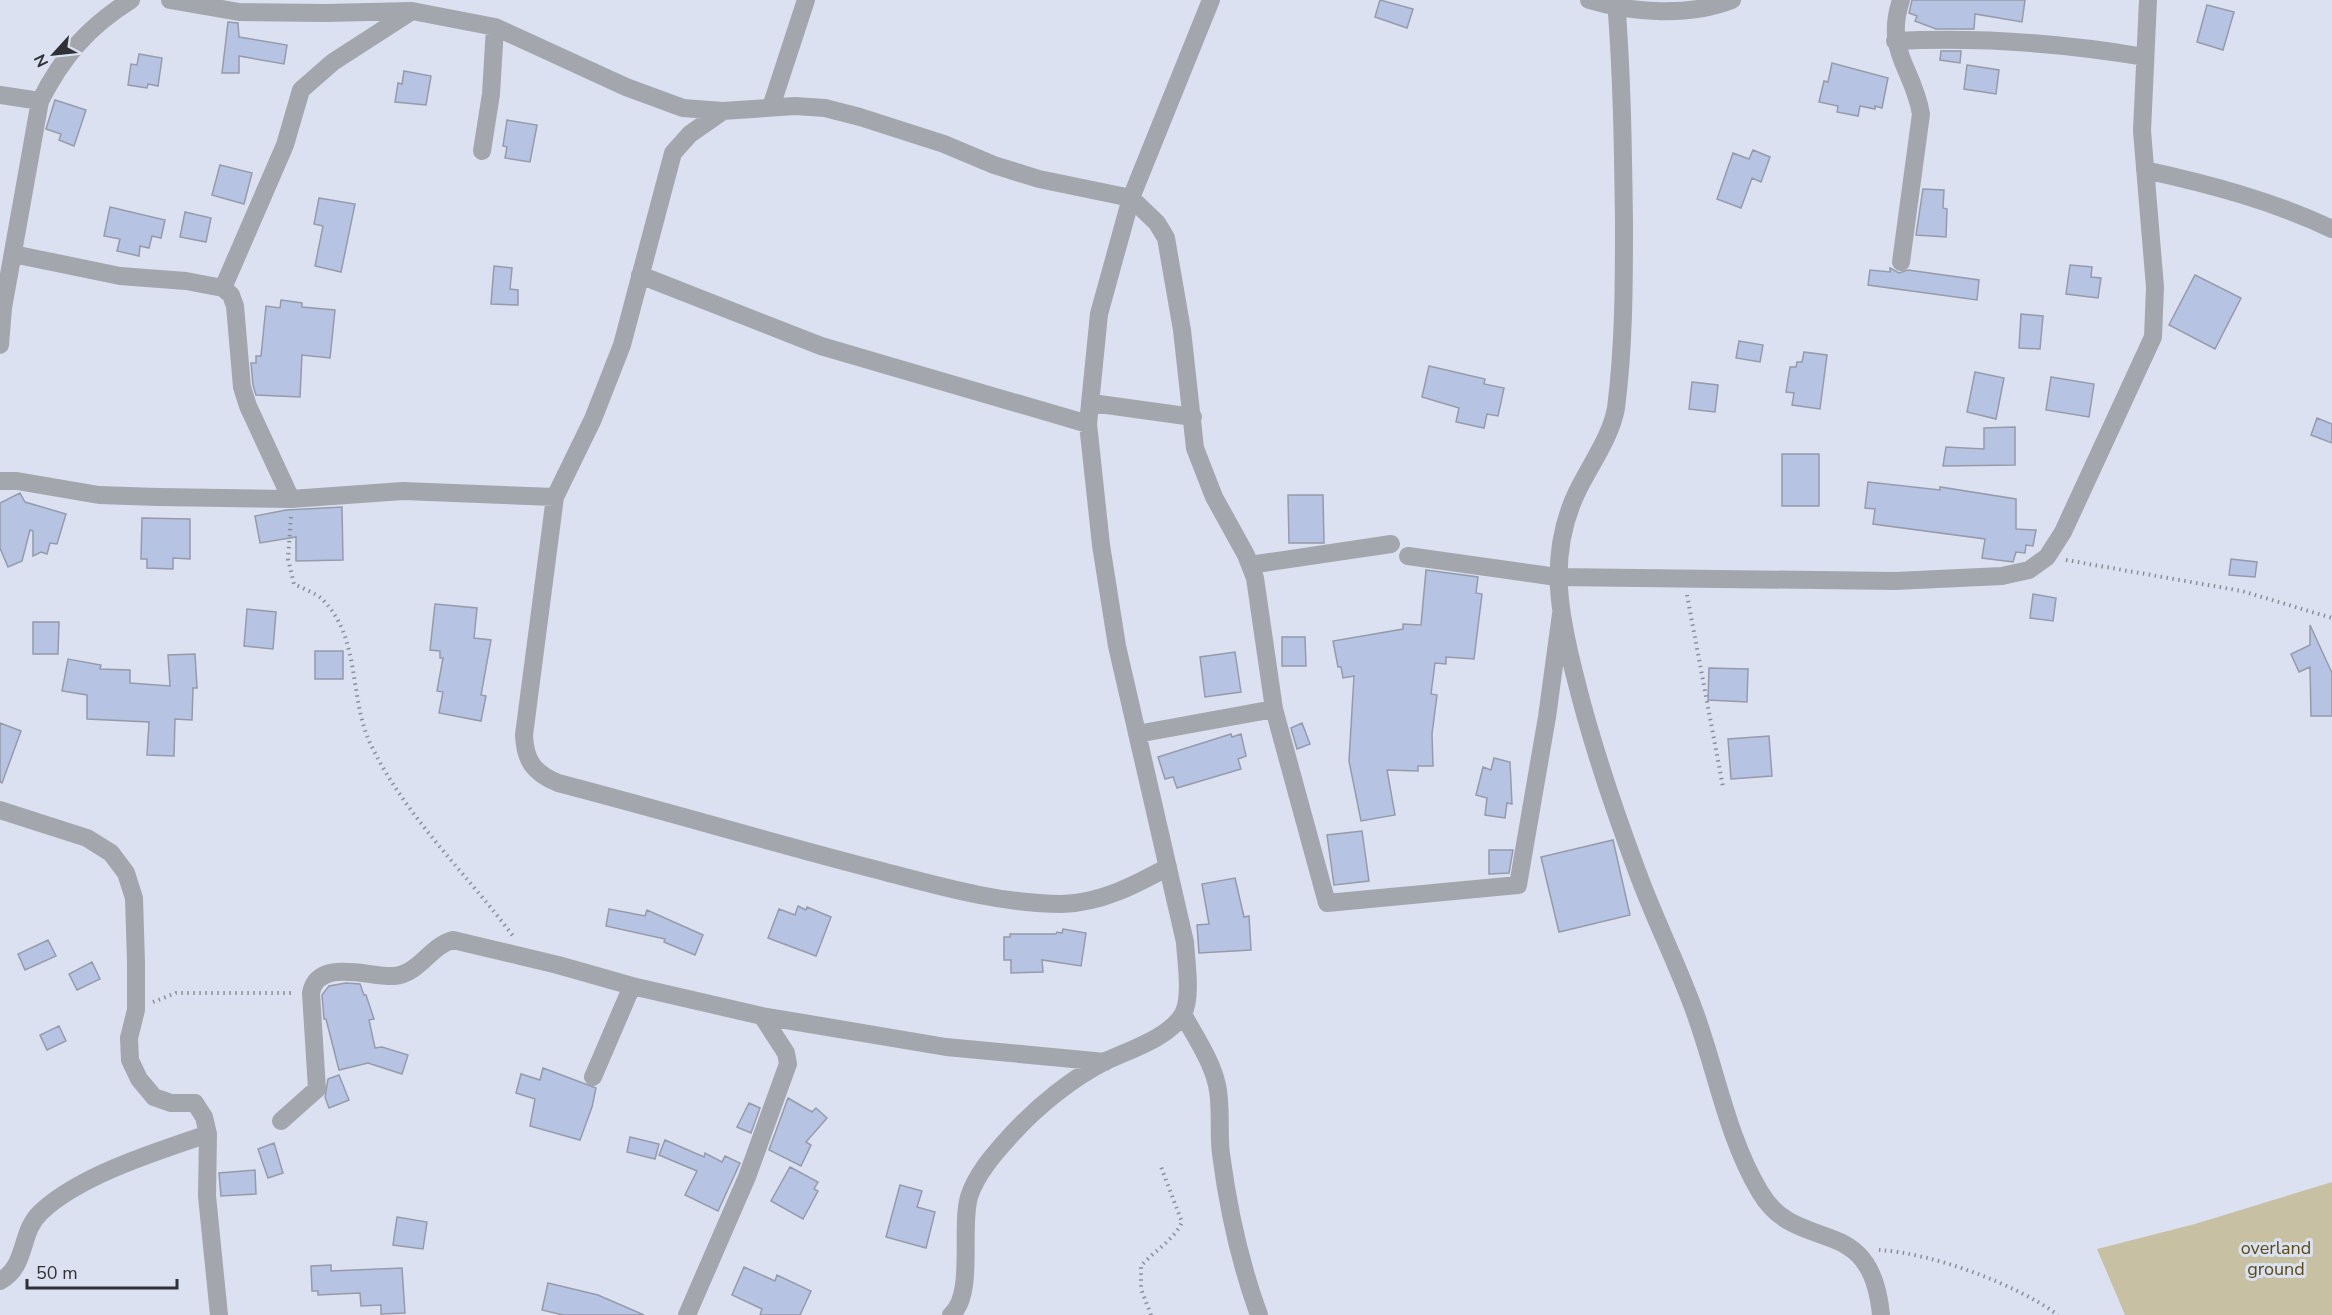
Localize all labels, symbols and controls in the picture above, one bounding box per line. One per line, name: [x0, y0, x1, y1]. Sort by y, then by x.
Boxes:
north arrow: [24, 24, 84, 84]
text: N: [29, 50, 54, 71]
park label: overland ground: [2241, 1236, 2311, 1281]
scale bar: [27, 1252, 177, 1290]
text: 50 m: [36, 1261, 78, 1285]

